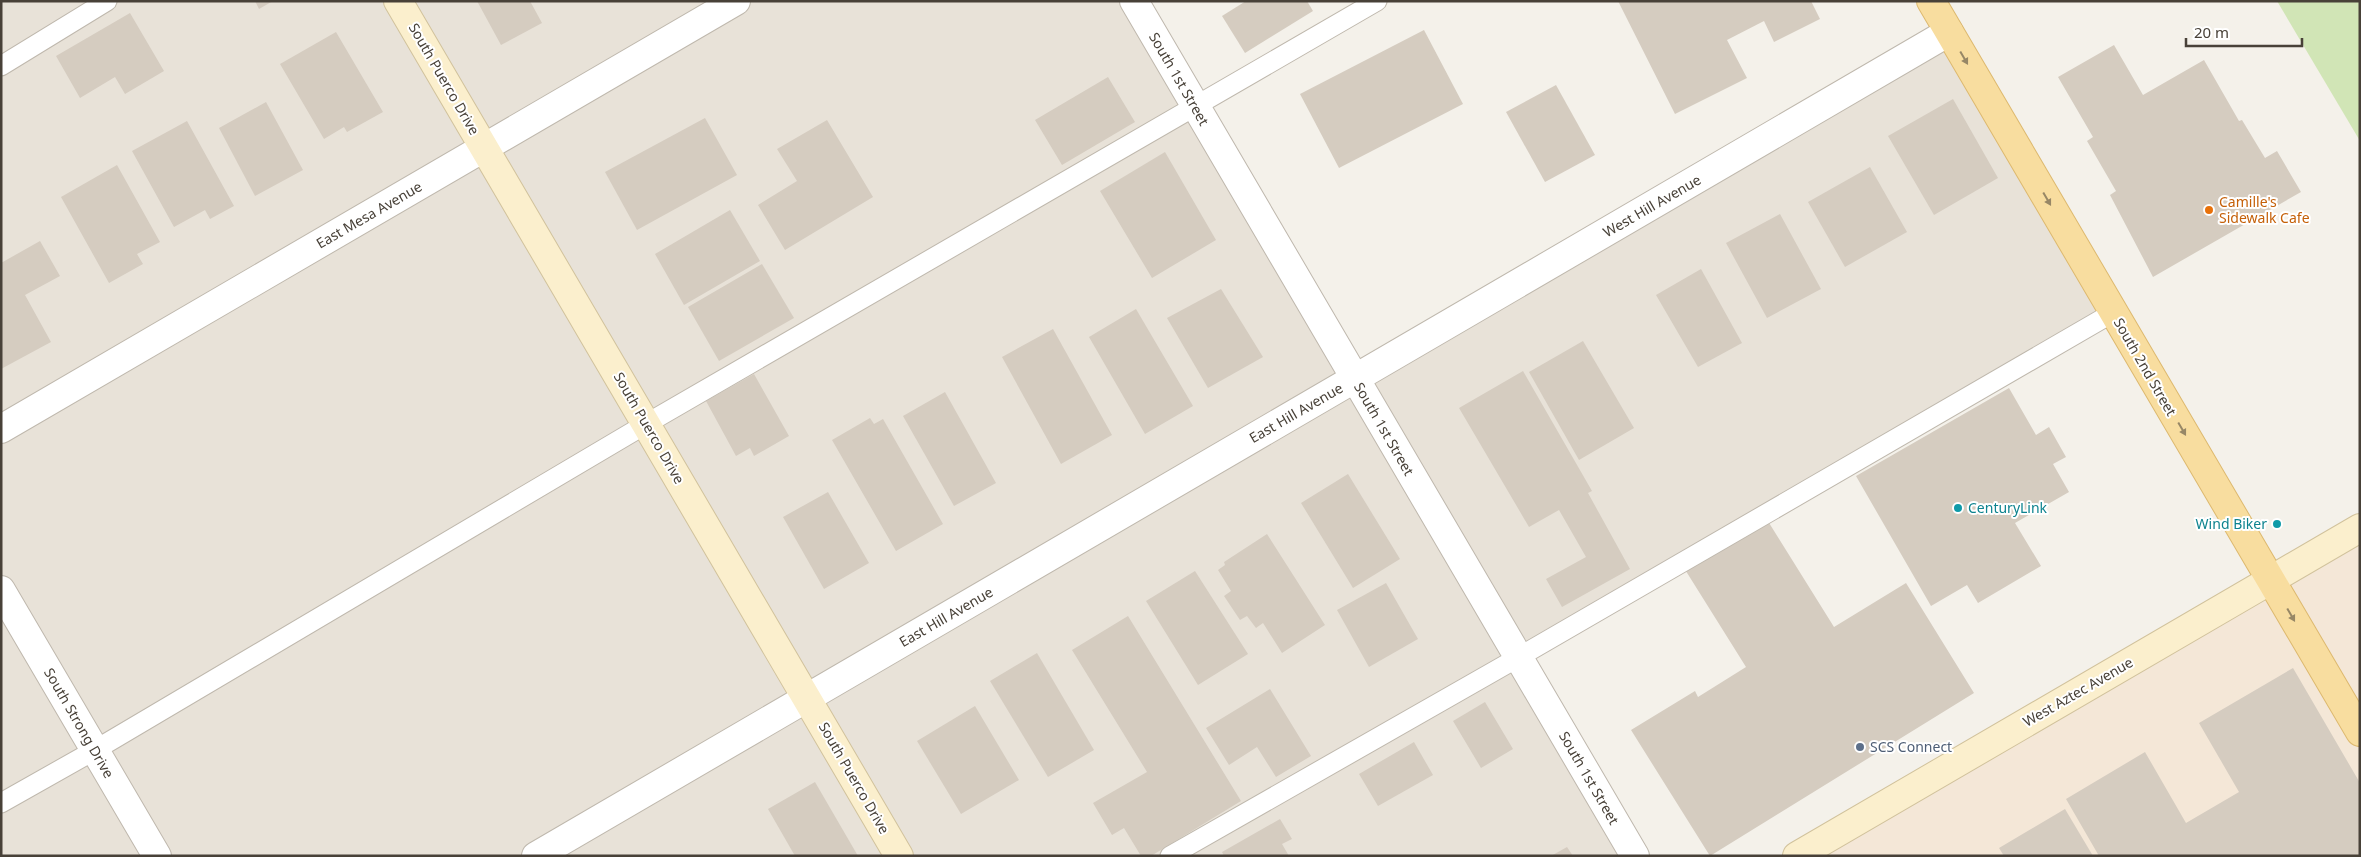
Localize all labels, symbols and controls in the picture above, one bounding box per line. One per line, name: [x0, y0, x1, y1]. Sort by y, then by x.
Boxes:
scale bar: [2186, 15, 2302, 47]
street label: South Puerco Drive: [405, 19, 484, 138]
text: 20 m: [2194, 22, 2229, 42]
street label: South 1st Street: [1145, 29, 1214, 129]
one-way arrow: [1960, 52, 1969, 65]
street label: West Hill Avenue: [1599, 170, 1704, 241]
street label: East Mesa Avenue: [312, 177, 425, 253]
one-way arrow: [2042, 192, 2051, 205]
place label: Camille's Sidewalk Cafe: [2219, 192, 2310, 227]
marker: Camille's Sidewalk Cafe: [2203, 204, 2215, 216]
street label: South 2nd Street: [2110, 314, 2181, 419]
street label: South Puerco Drive: [610, 368, 689, 487]
street label: East Hill Avenue: [1246, 378, 1346, 447]
street label: South 1st Street: [1350, 379, 1419, 479]
one-way arrow: [2178, 423, 2187, 436]
place label: CenturyLink: [1968, 498, 2048, 517]
marker: CenturyLink: [1952, 502, 1964, 514]
place label: Wind Biker: [2196, 514, 2267, 533]
marker: Wind Biker: [2271, 518, 2283, 530]
street label: East Hill Avenue: [896, 582, 996, 651]
one-way arrow: [2286, 608, 2295, 621]
street label: West Aztec Avenue: [2019, 652, 2136, 731]
street label: South Strong Drive: [40, 664, 119, 781]
street label: South Puerco Drive: [815, 718, 894, 837]
street label: South 1st Street: [1555, 728, 1624, 828]
place label: SCS Connect: [1870, 737, 1952, 756]
marker: SCS Connect: [1854, 741, 1866, 753]

